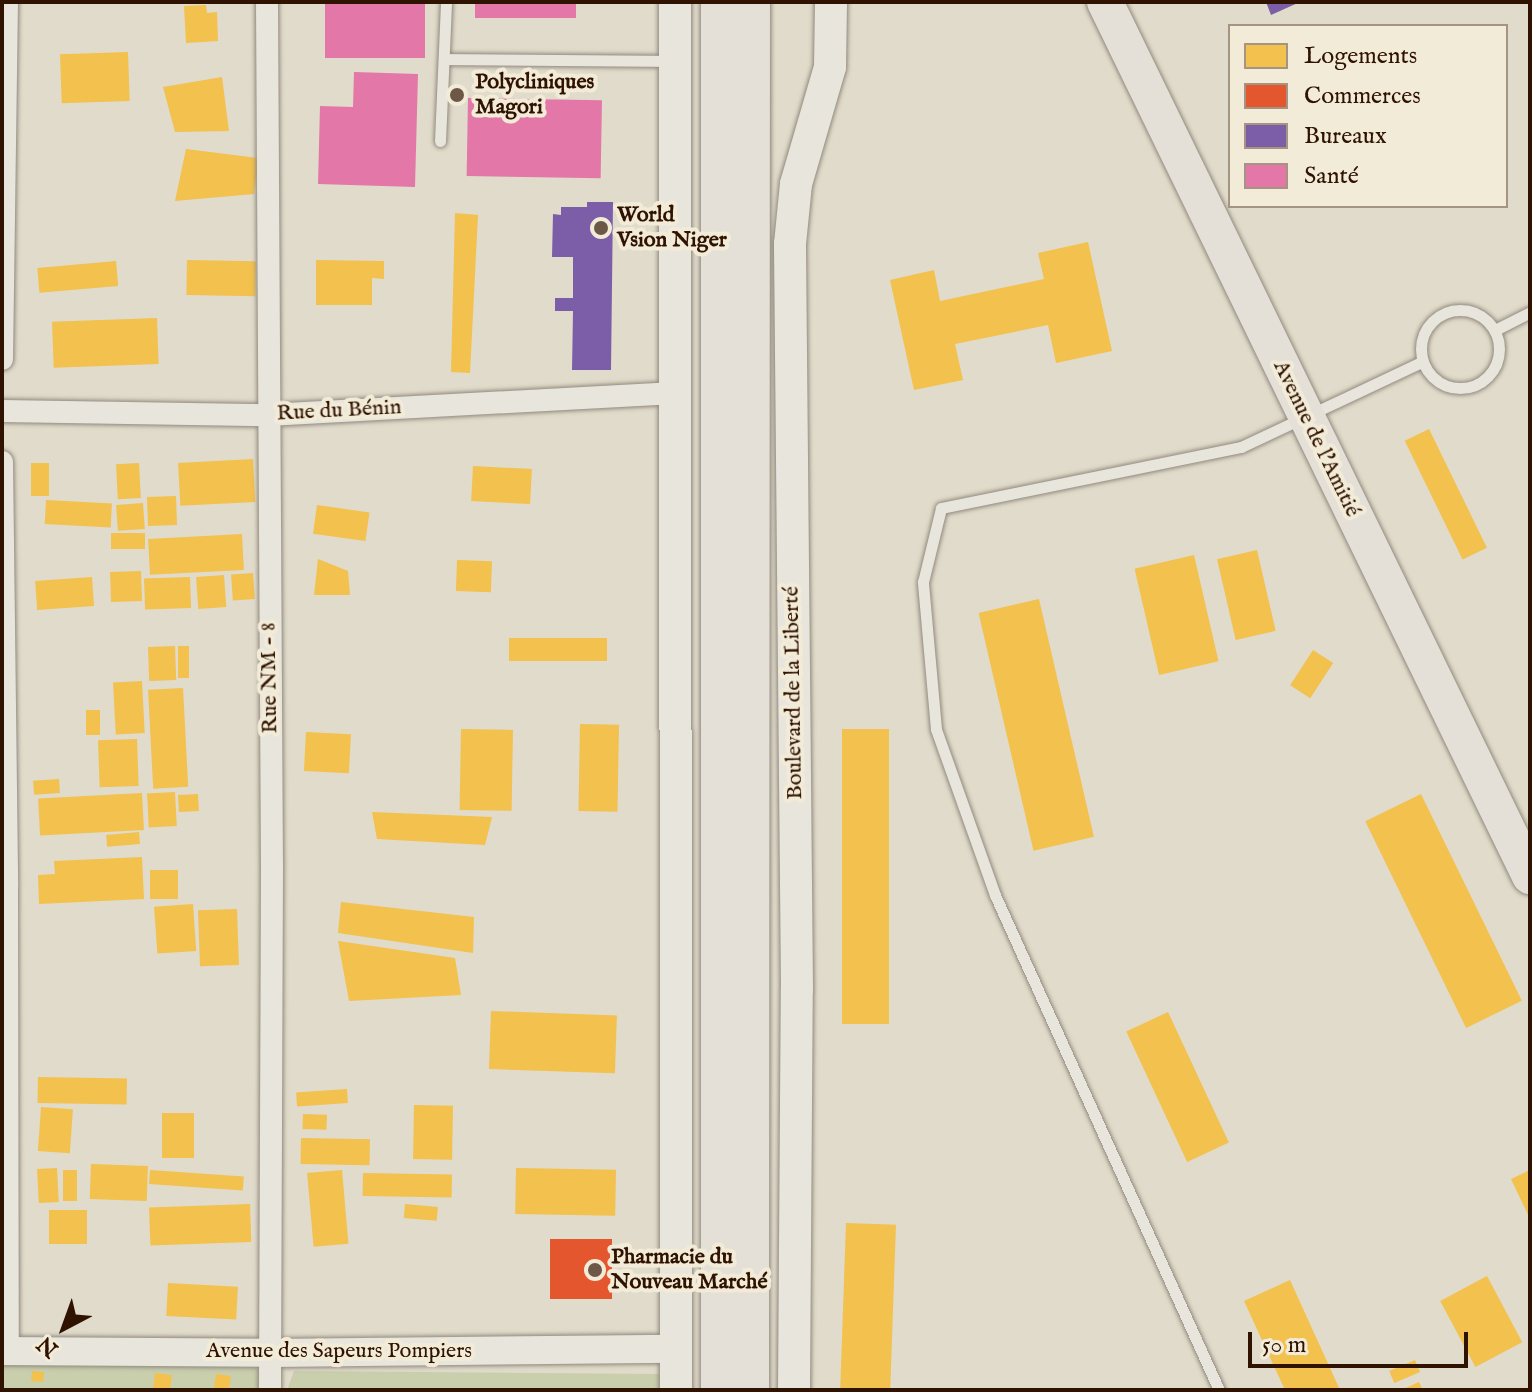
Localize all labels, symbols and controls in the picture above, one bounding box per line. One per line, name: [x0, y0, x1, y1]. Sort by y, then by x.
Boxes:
legend: [1228, 24, 1508, 208]
text: Logements: [1304, 41, 1417, 72]
place label: Polycliniques Magori: [475, 69, 594, 120]
text: Commerces: [1304, 81, 1421, 112]
marker: Polycliniques Magori: [446, 84, 468, 106]
text: Bureaux: [1304, 121, 1387, 152]
text: Santé: [1304, 161, 1359, 192]
place label: World Vsion Niger: [617, 202, 727, 254]
marker: World Vsion Niger: [592, 219, 610, 237]
street label: Avenue de l'Amitié: [1267, 356, 1365, 522]
street label: Rue du Bénin: [276, 395, 402, 427]
street label: Boulevard de la Liberté: [779, 586, 809, 800]
street label: Rue NM - 8: [256, 622, 284, 734]
place label: Pharmacie du Nouveau Marché: [611, 1244, 768, 1296]
marker: Pharmacie du Nouveau Marché: [586, 1261, 604, 1279]
north arrow: [24, 1288, 104, 1368]
scale bar: [1252, 1316, 1472, 1366]
text: N: [32, 1329, 65, 1363]
text: 50 m: [1262, 1330, 1306, 1361]
street label: Avenue des Sapeurs Pompiers: [206, 1339, 472, 1365]

